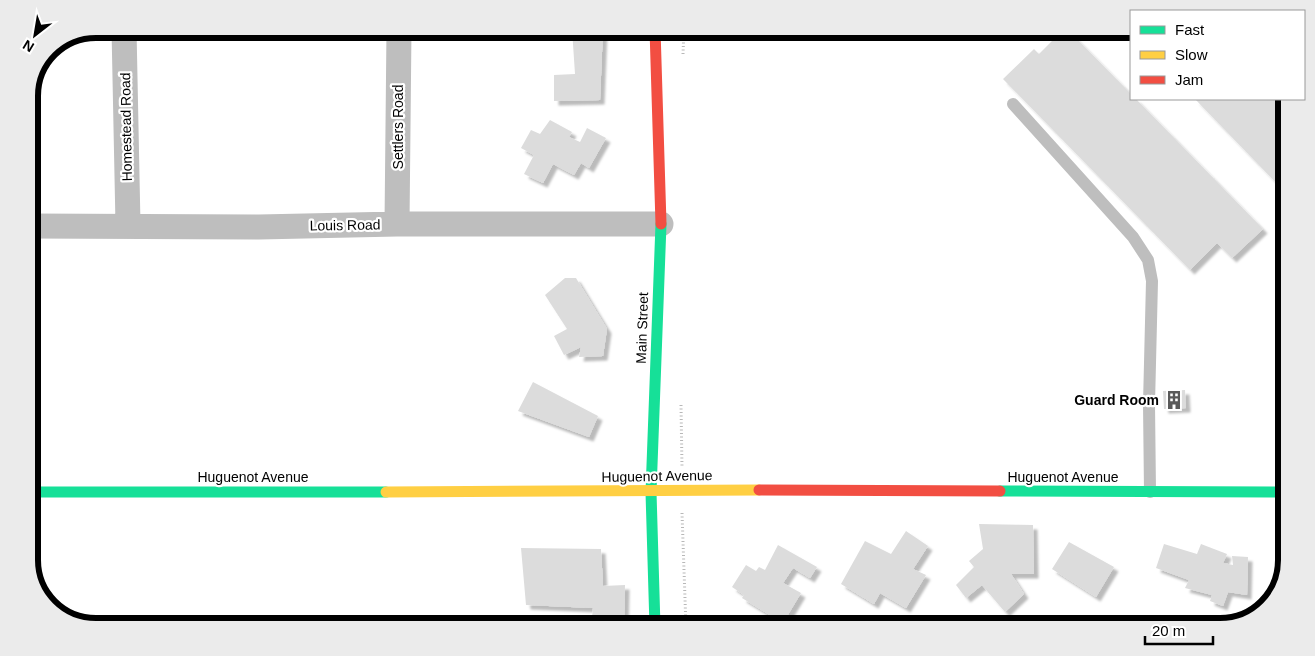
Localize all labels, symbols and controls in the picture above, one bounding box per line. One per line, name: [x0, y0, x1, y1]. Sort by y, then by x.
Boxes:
north arrow: [10, 10, 60, 60]
legend: [1130, 10, 1305, 100]
text: Fast: [1175, 21, 1205, 38]
text: N: [20, 37, 37, 56]
text: Slow: [1175, 46, 1208, 63]
text: Jam: [1175, 71, 1203, 88]
street label: Homestead Road: [117, 72, 135, 182]
street label: Settlers Road: [390, 85, 406, 169]
street label: Louis Road: [309, 216, 381, 234]
street label: Main Street: [633, 292, 651, 364]
building icon: Guard Room: [1163, 389, 1185, 411]
place label: Guard Room: [1074, 392, 1159, 408]
street label: Huguenot Avenue: [601, 467, 713, 485]
street label: Huguenot Avenue: [197, 469, 309, 485]
street label: Huguenot Avenue: [1007, 469, 1119, 485]
scale bar: [1145, 614, 1212, 646]
text: 20 m: [1152, 622, 1185, 639]

